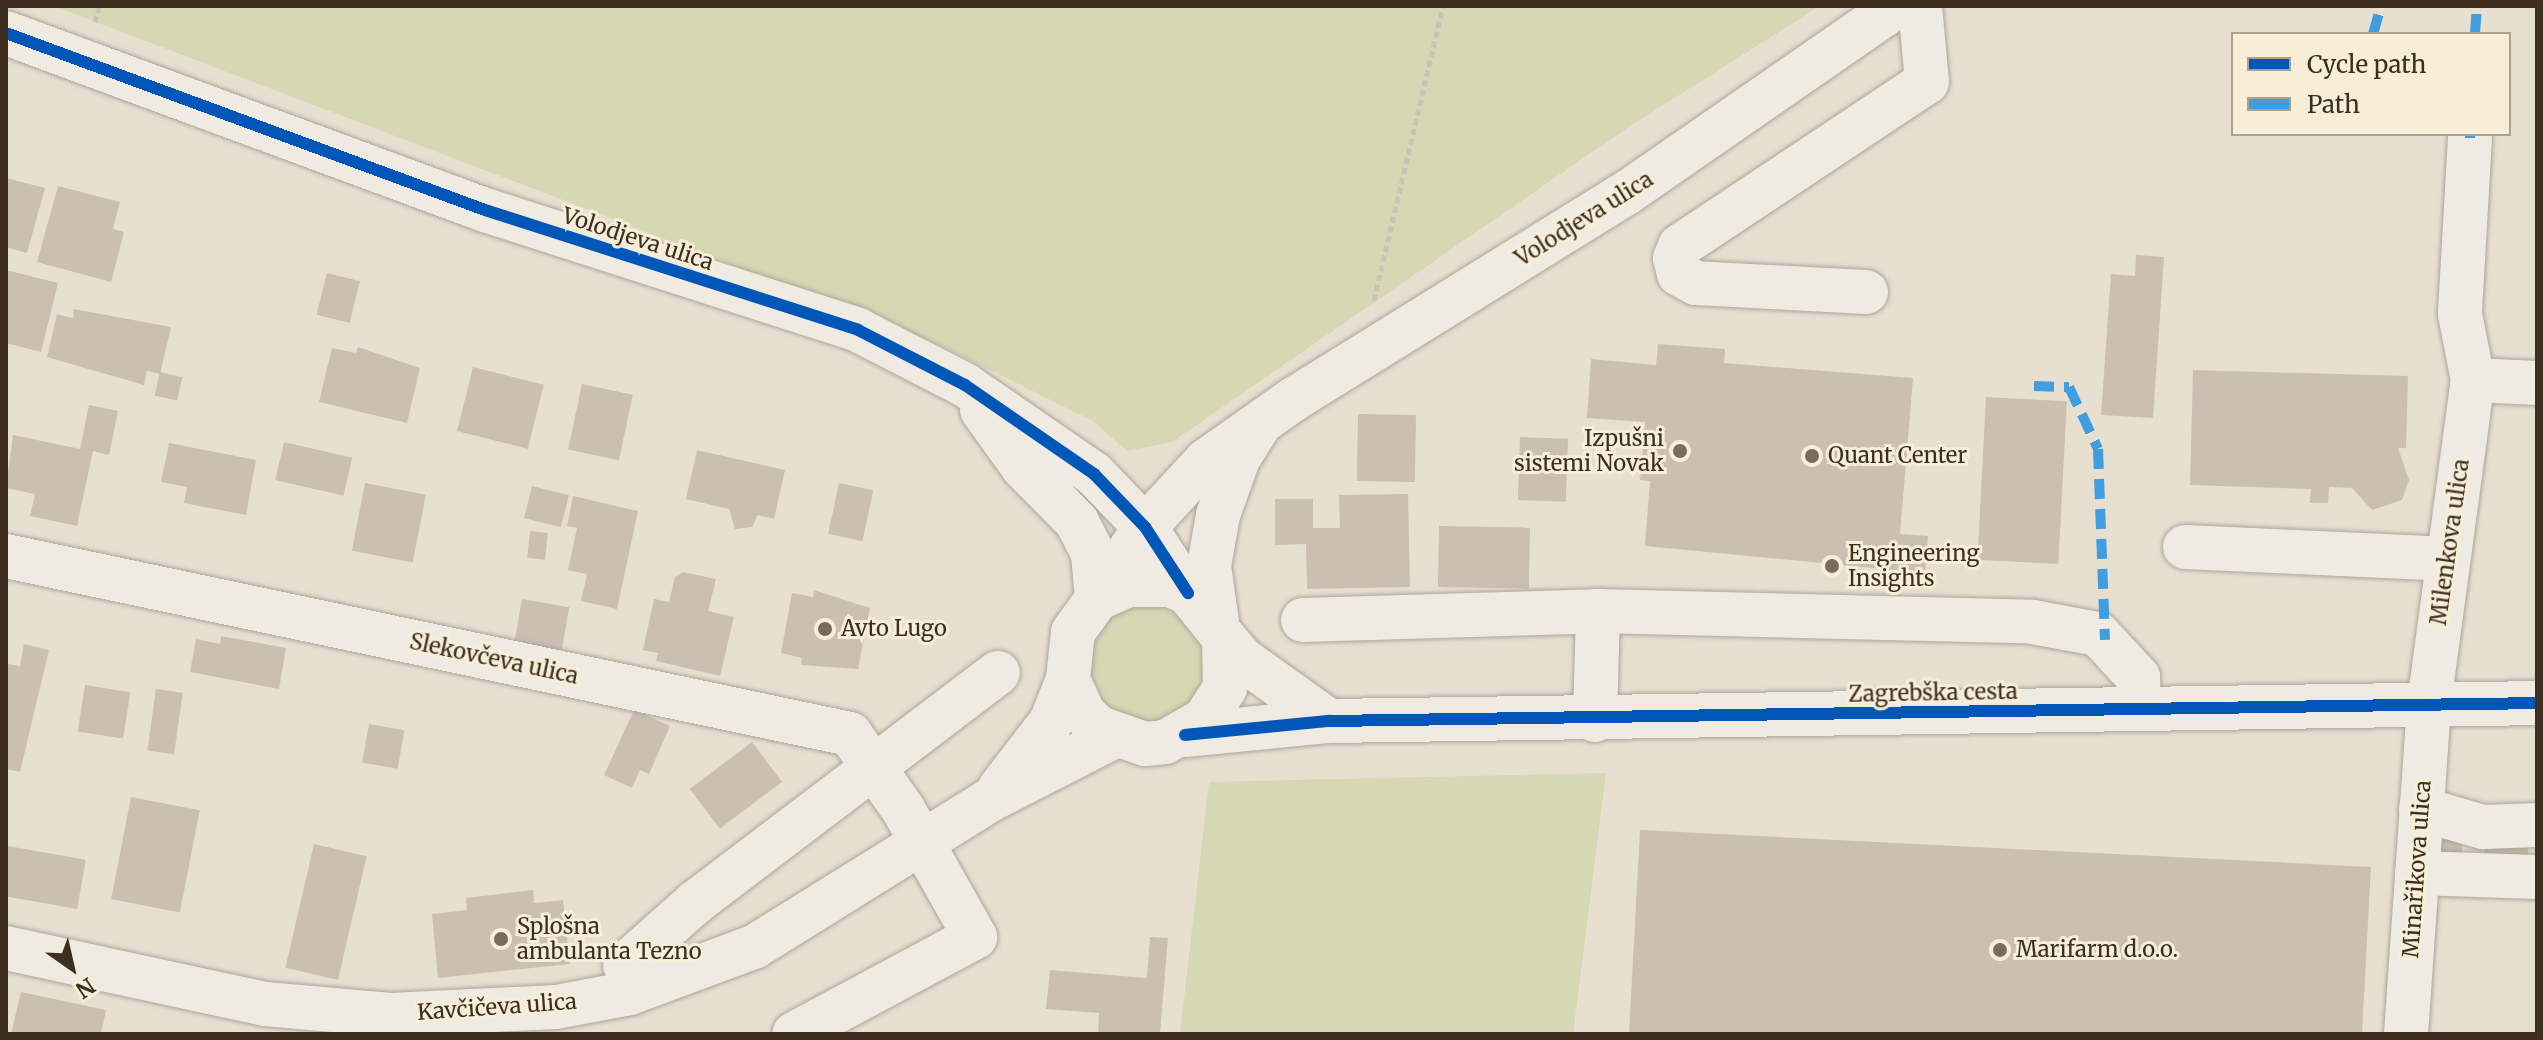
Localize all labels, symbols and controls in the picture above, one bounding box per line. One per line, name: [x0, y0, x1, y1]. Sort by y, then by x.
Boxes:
legend: [2231, 32, 2511, 136]
text: Cycle path: [2307, 49, 2426, 80]
text: Path: [2307, 89, 2360, 120]
street label: Volodjeva ulica: [1510, 166, 1658, 272]
street label: Volodjeva ulica: [559, 202, 717, 276]
place label: Izpušni sistemi Novak: [1514, 425, 1664, 476]
marker: Izpušni sistemi Novak: [1671, 442, 1689, 460]
place label: Quant Center: [1828, 443, 1967, 469]
marker: Quant Center: [1803, 447, 1821, 465]
street label: Milenkova ulica: [2425, 457, 2475, 627]
place label: Engineering Insights: [1848, 540, 1980, 592]
marker: Engineering Insights: [1823, 557, 1841, 575]
place label: Avto Lugo: [841, 616, 947, 642]
marker: Avto Lugo: [816, 620, 834, 638]
street label: Slekovčeva ulica: [407, 628, 581, 690]
street label: Zagrebška cesta: [1848, 678, 2018, 708]
street label: Minařikova ulica: [2398, 779, 2436, 959]
place label: Splošna ambulanta Tezno: [517, 913, 702, 964]
north arrow: [32, 928, 112, 1008]
marker: Splošna ambulanta Tezno: [492, 930, 510, 948]
place label: Marifarm d.o.o.: [2016, 937, 2178, 963]
marker: Marifarm d.o.o.: [1991, 941, 2009, 959]
text: N: [70, 971, 100, 1004]
street label: Kavčičeva ulica: [416, 988, 578, 1026]

